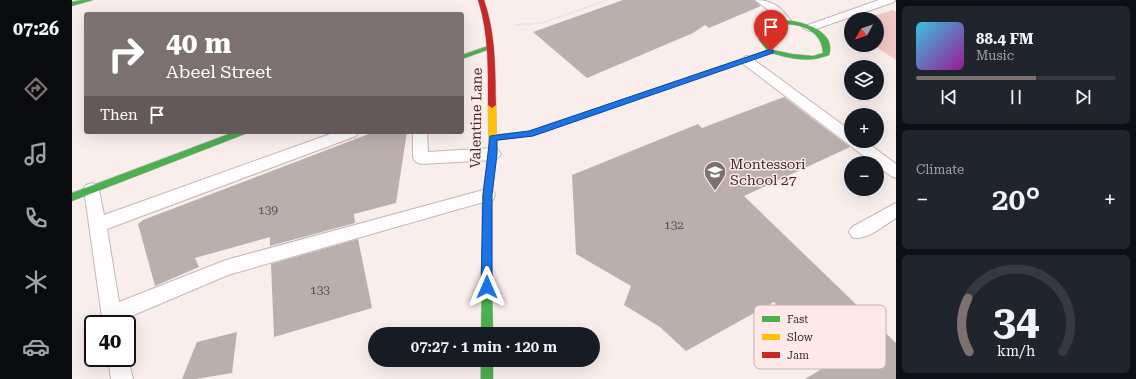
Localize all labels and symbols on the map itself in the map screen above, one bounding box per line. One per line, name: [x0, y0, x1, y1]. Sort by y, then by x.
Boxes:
pin: [754, 10, 788, 51]
north arrow: [844, 12, 884, 52]
street label: Valentine Lane: [467, 67, 485, 168]
place label: Montessori School 27: [730, 156, 806, 188]
school or university icon: Montessori School 27: [702, 159, 728, 192]
house number: 139: [258, 203, 278, 217]
house number: 132: [664, 218, 684, 232]
position arrow: [466, 266, 508, 308]
house number: 133: [310, 283, 330, 297]
legend: [754, 305, 886, 369]
text: Fast: [787, 313, 808, 326]
speed limit sign: 40: [84, 315, 136, 367]
text: Slow: [787, 331, 814, 344]
text: Jam: [787, 349, 809, 362]

